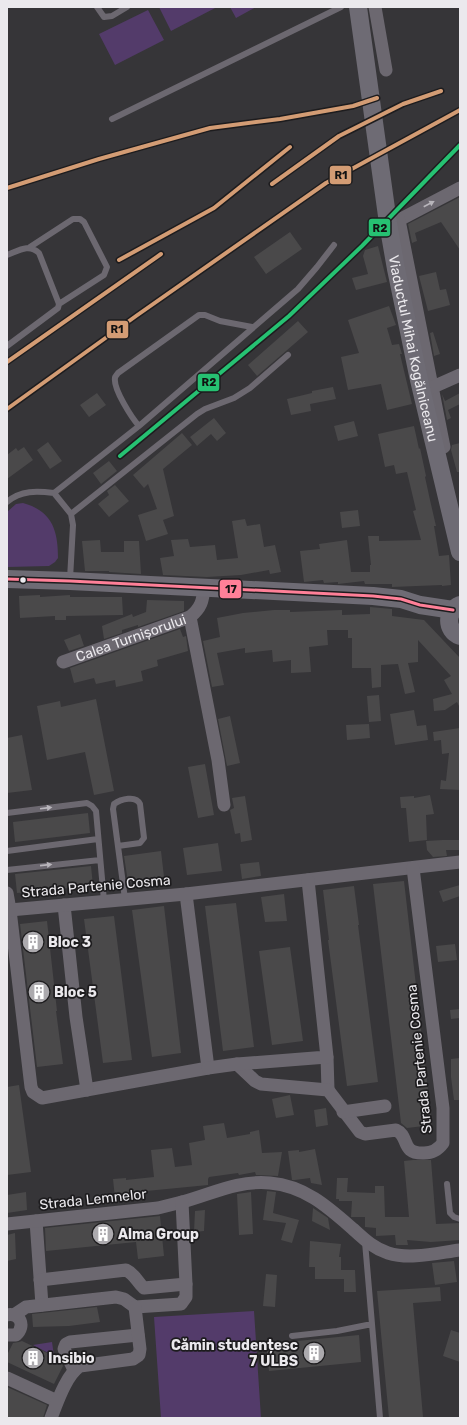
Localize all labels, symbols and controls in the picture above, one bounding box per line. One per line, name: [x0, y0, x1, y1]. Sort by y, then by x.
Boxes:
line badge: R1: [329, 165, 352, 185]
text: R1: [334, 169, 348, 182]
one-way arrow: [424, 201, 435, 207]
line badge: R2: [368, 218, 391, 237]
text: R2: [373, 222, 387, 235]
street label: Viaductul Mihai Kogălniceanu: [385, 254, 441, 444]
line badge: R1: [106, 320, 129, 339]
text: R1: [110, 323, 124, 336]
line badge: R2: [197, 373, 220, 392]
text: R2: [202, 376, 216, 389]
unlabelled marker: [18, 575, 28, 585]
line badge: 17: [219, 579, 242, 599]
text: 17: [225, 583, 238, 596]
street label: Calea Turnișorului: [74, 611, 189, 666]
one-way arrow: [40, 805, 52, 811]
one-way arrow: [40, 862, 52, 869]
street label: Strada Partenie Cosma: [21, 872, 171, 901]
building icon: Bloc 3: [20, 929, 46, 955]
place label: Bloc 3: [48, 934, 91, 951]
building icon: Bloc 5: [26, 979, 52, 1005]
place label: Bloc 5: [54, 984, 97, 1001]
street label: Strada Partenie Cosma: [403, 984, 436, 1134]
street label: Strada Lemnelor: [39, 1185, 148, 1214]
building icon: Alma Group: [90, 1221, 116, 1247]
place label: Alma Group: [118, 1226, 199, 1243]
place label: Cămin studențesc 7 ULBS: [171, 1337, 298, 1370]
building icon: Cămin studențesc 7 ULBS: [301, 1340, 327, 1366]
building icon: Insibio: [20, 1345, 46, 1371]
place label: Insibio: [48, 1350, 95, 1367]

